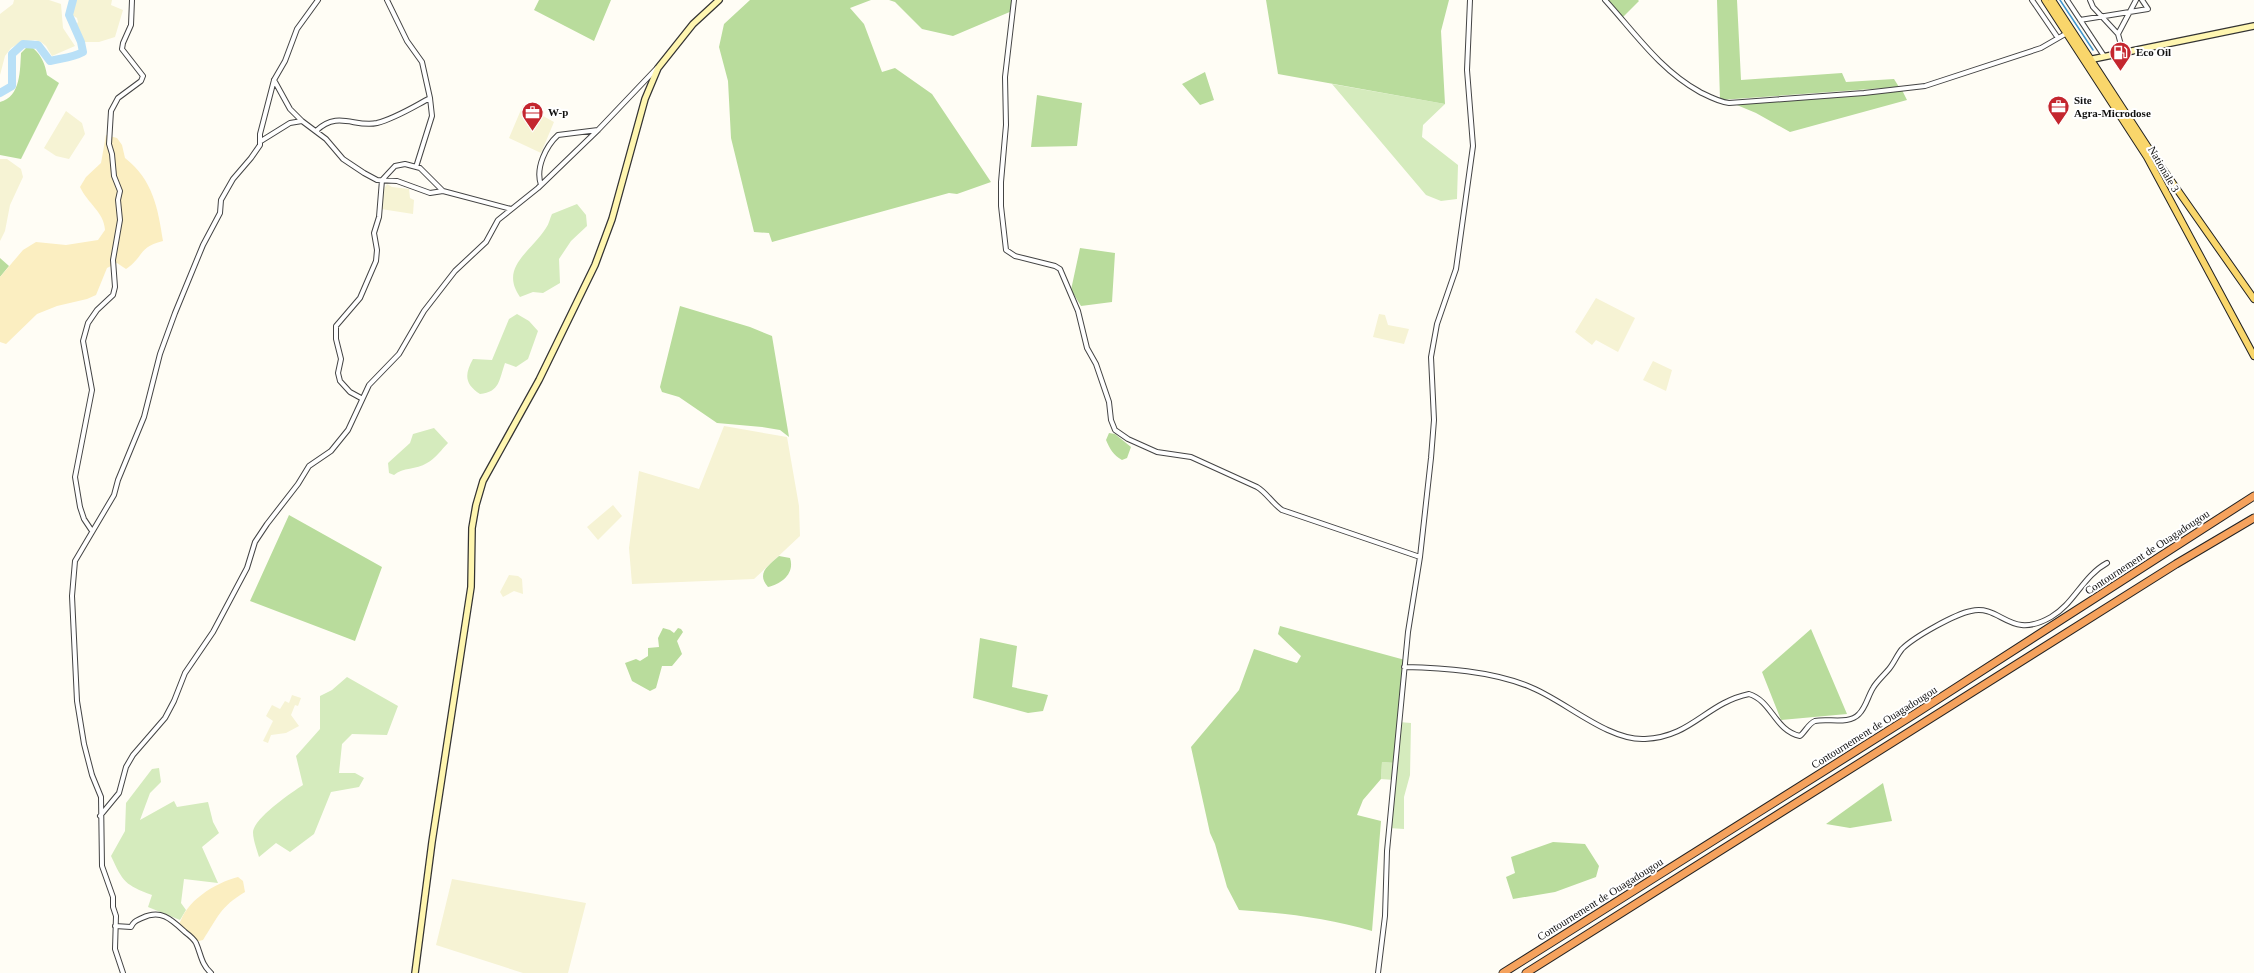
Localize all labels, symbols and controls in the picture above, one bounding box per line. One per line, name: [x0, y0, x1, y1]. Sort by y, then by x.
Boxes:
fuel station icon: Eco Oil: [2108, 39, 2134, 72]
place label: Eco Oil: [2136, 46, 2171, 58]
office icon: Site Agra-Microdose: [2046, 93, 2072, 126]
place label: Site Agra-Microdose: [2074, 94, 2151, 119]
office icon: W-p: [520, 99, 546, 132]
place label: W-p: [548, 106, 568, 118]
street label: Nationale 3: [2146, 144, 2182, 195]
street label: Contournement de Ouagadougou: [2082, 507, 2212, 597]
street label: Contournement de Ouagadougou: [1809, 683, 1940, 771]
street label: Contournement de Ouagadougou: [1535, 855, 1666, 943]

